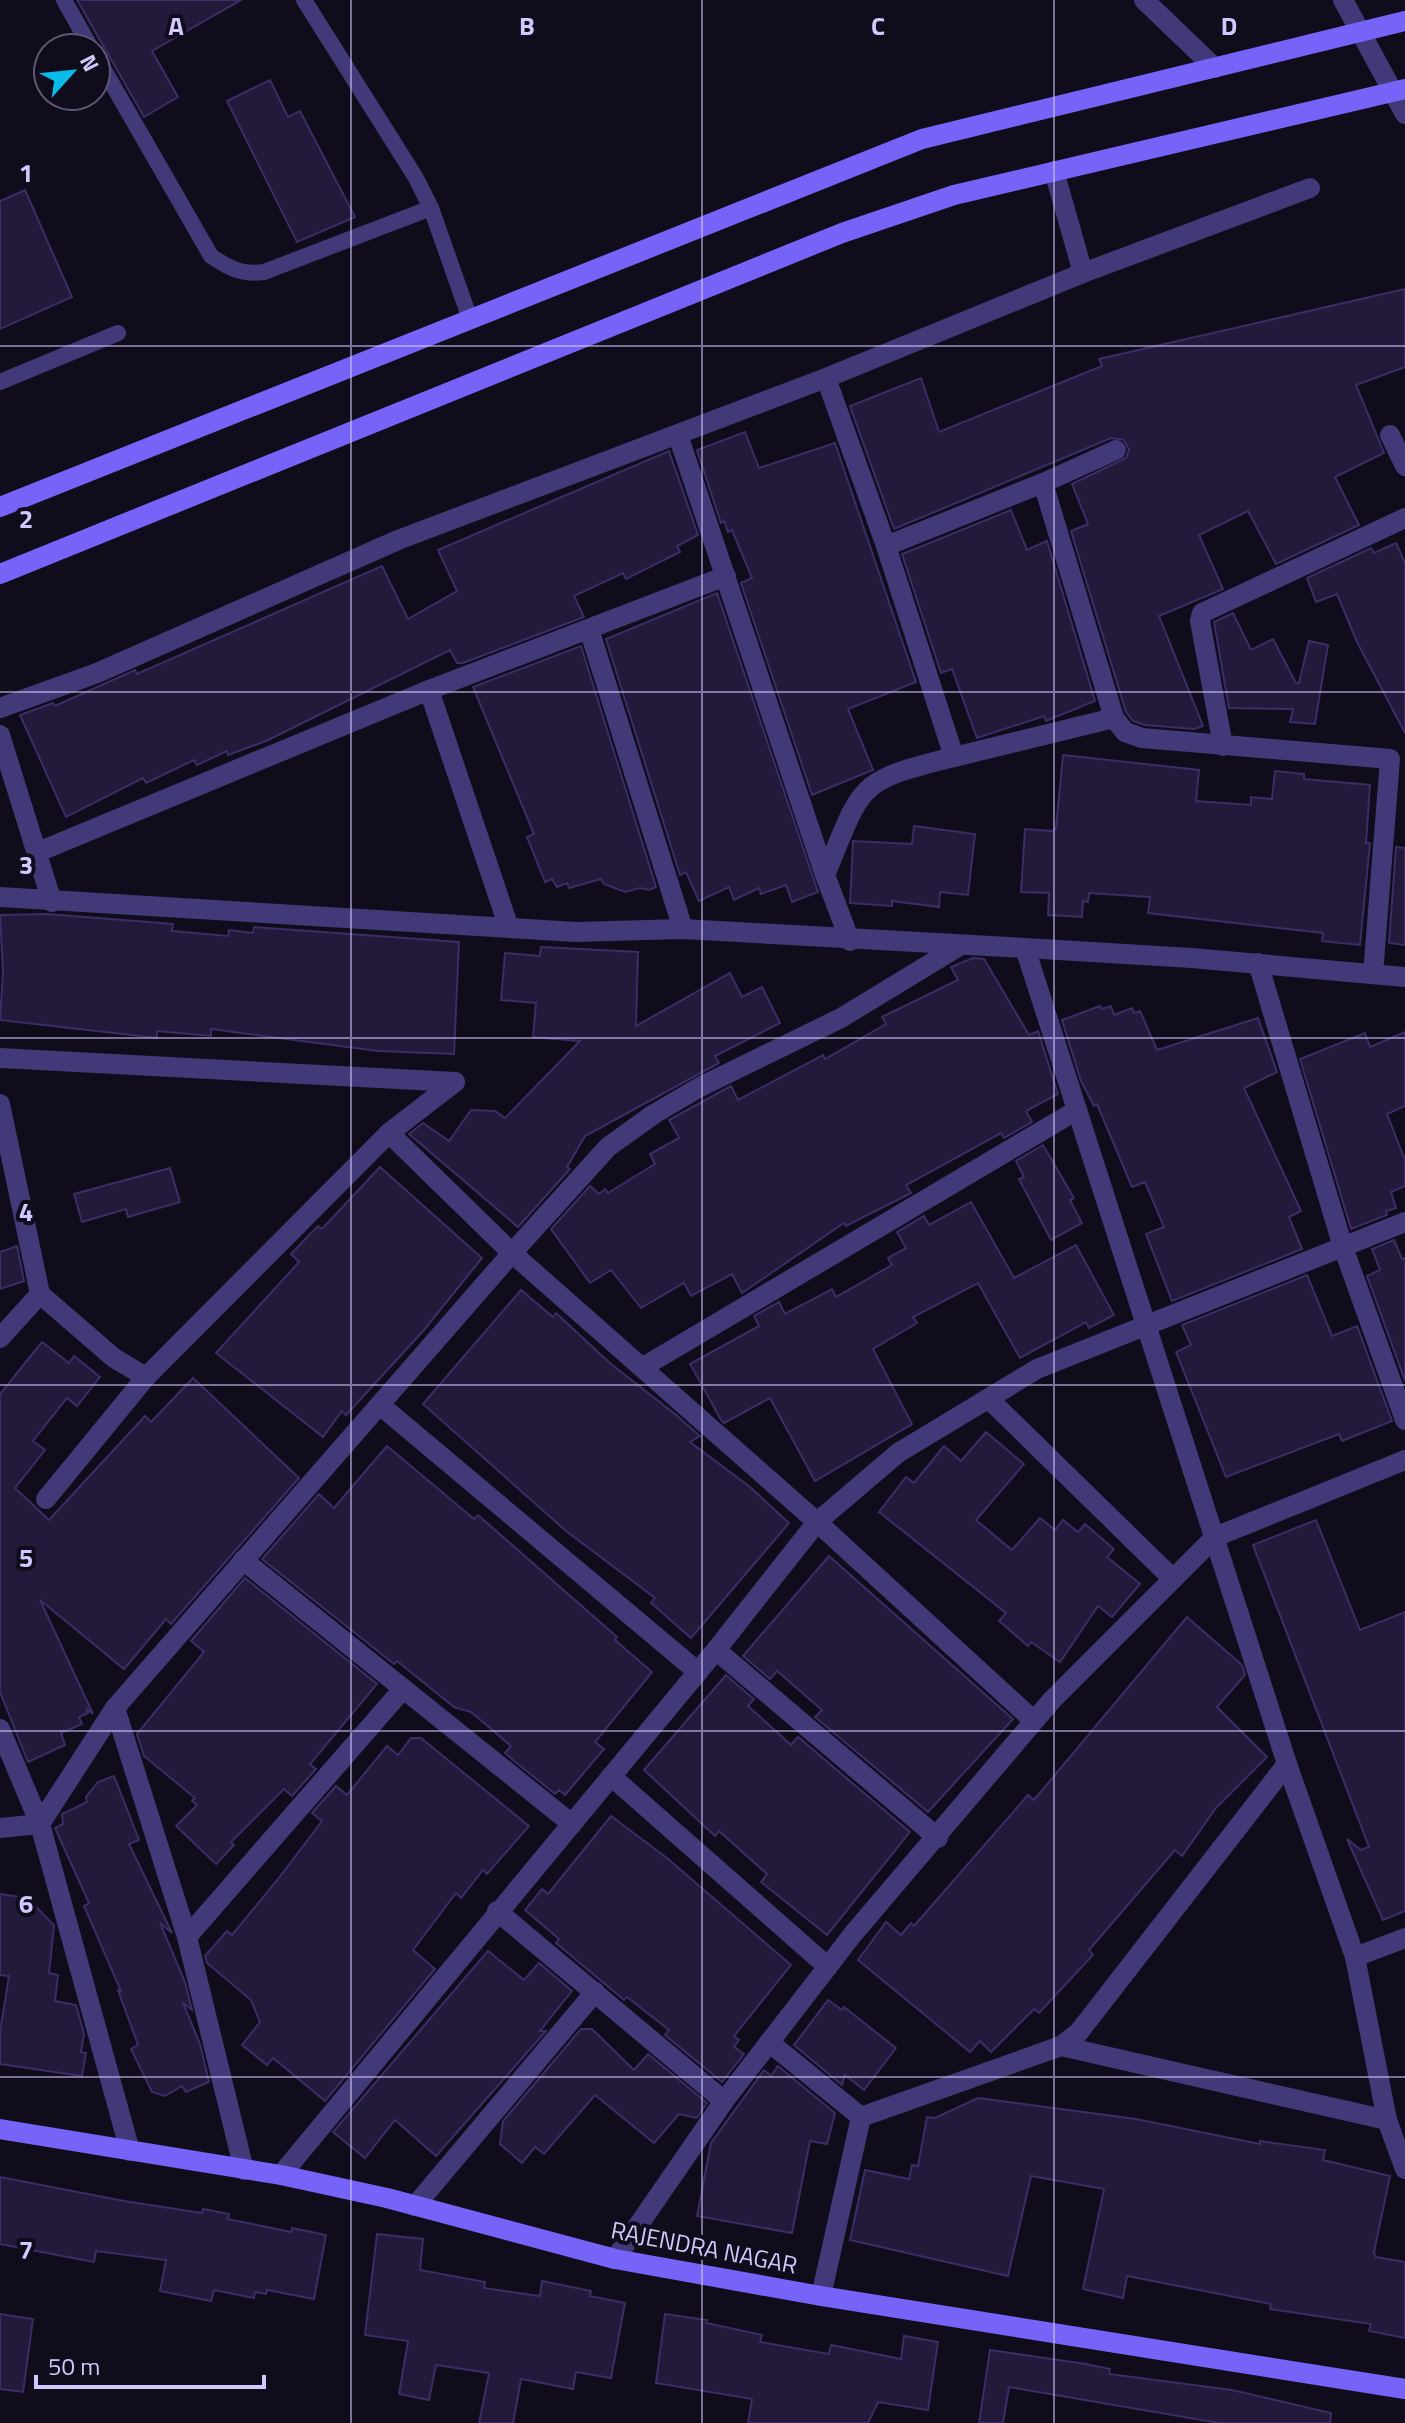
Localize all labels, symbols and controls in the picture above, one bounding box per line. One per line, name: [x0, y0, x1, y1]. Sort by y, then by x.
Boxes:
text: A: [168, 6, 184, 45]
text: B: [519, 6, 535, 45]
text: C: [871, 6, 885, 45]
text: D: [1221, 6, 1237, 45]
north arrow: [32, 32, 112, 112]
text: N: [71, 48, 108, 77]
text: 1: [19, 153, 33, 192]
text: 2: [19, 499, 33, 538]
text: 3: [19, 845, 33, 884]
text: 4: [19, 1192, 33, 1231]
text: 5: [19, 1538, 33, 1577]
text: 6: [19, 1884, 33, 1923]
street label: RAJENDRA NAGAR: [608, 2211, 800, 2283]
text: 7: [19, 2230, 33, 2269]
scale bar: [36, 2339, 264, 2389]
text: 50 m: [48, 2348, 100, 2384]

